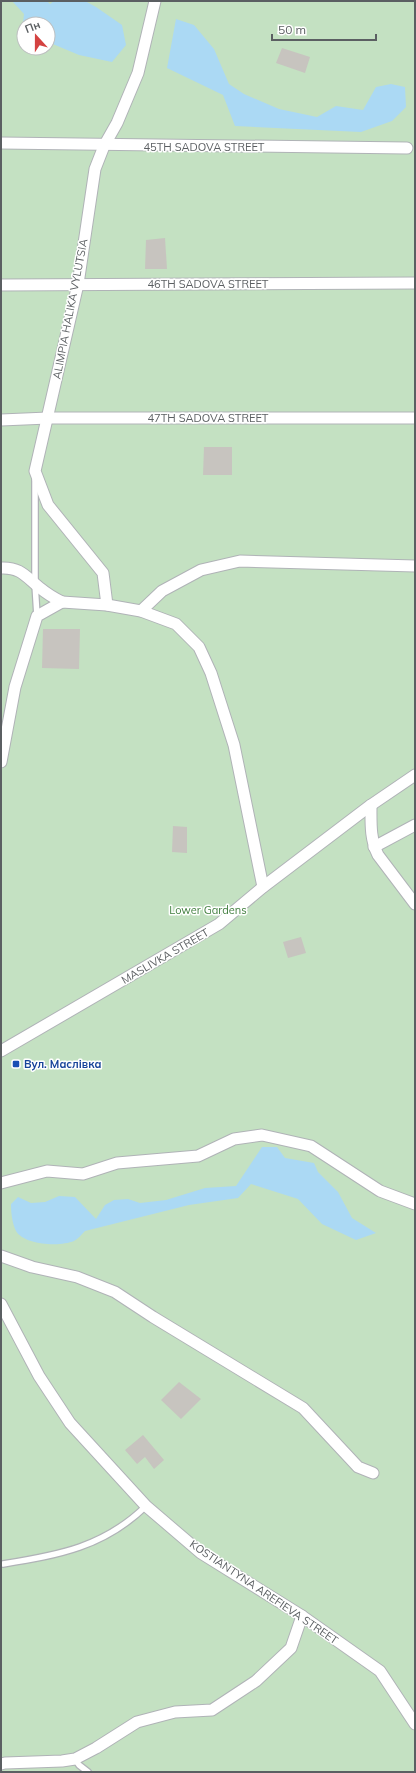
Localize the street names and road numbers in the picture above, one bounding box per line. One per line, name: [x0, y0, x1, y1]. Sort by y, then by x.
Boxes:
street label: 45TH SADOVA STREET: [143, 140, 265, 154]
street label: ALIMPIA HALIKA VYLUTSIA: [50, 238, 90, 380]
street label: 46TH SADOVA STREET: [147, 277, 269, 291]
street label: 47TH SADOVA STREET: [147, 411, 269, 425]
street label: MASLIVKA STREET: [119, 925, 212, 987]
street label: KOSTIANTYNA AREFIEVA STREET: [187, 1537, 341, 1647]

